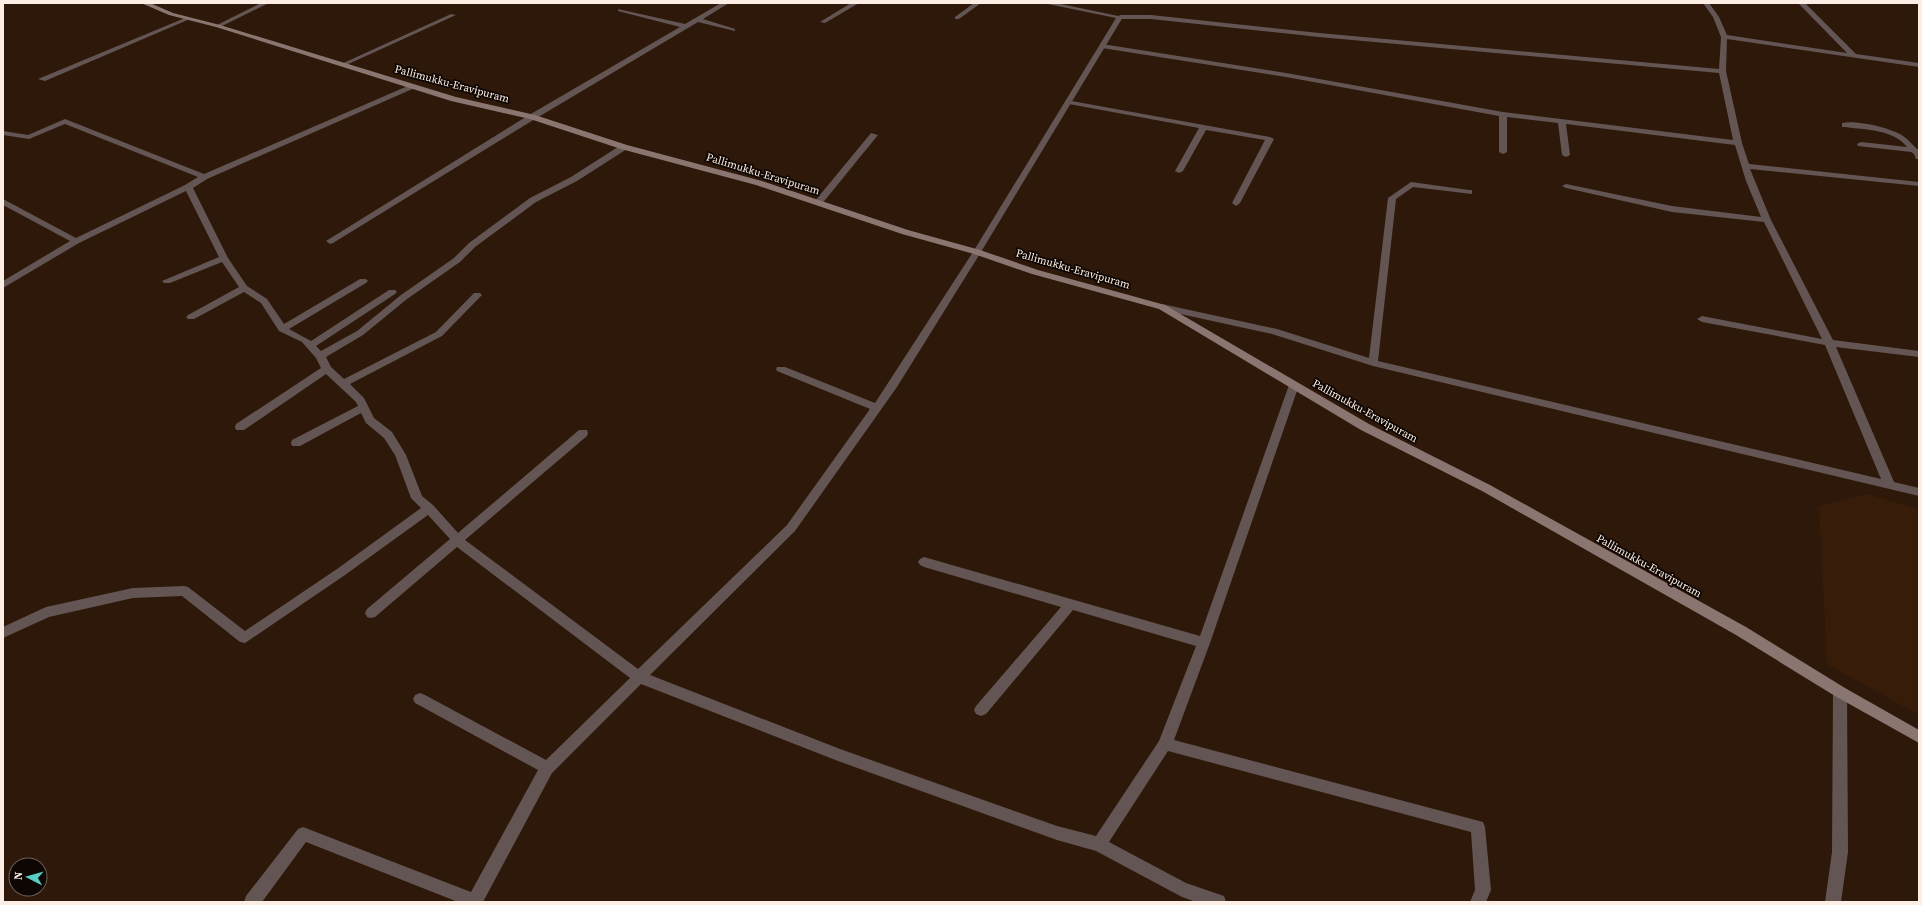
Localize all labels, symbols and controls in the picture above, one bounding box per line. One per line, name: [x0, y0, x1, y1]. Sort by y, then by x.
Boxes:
street label: Pallimukku-Eravipuram: [393, 61, 511, 107]
street label: Pallimukku-Eravipuram: [704, 150, 822, 198]
street label: Pallimukku-Eravipuram: [1014, 246, 1132, 293]
street label: Pallimukku-Eravipuram: [1310, 376, 1420, 446]
street label: Pallimukku-Eravipuram: [1594, 531, 1704, 601]
north arrow: [8, 857, 48, 897]
text: N: [11, 871, 26, 881]

